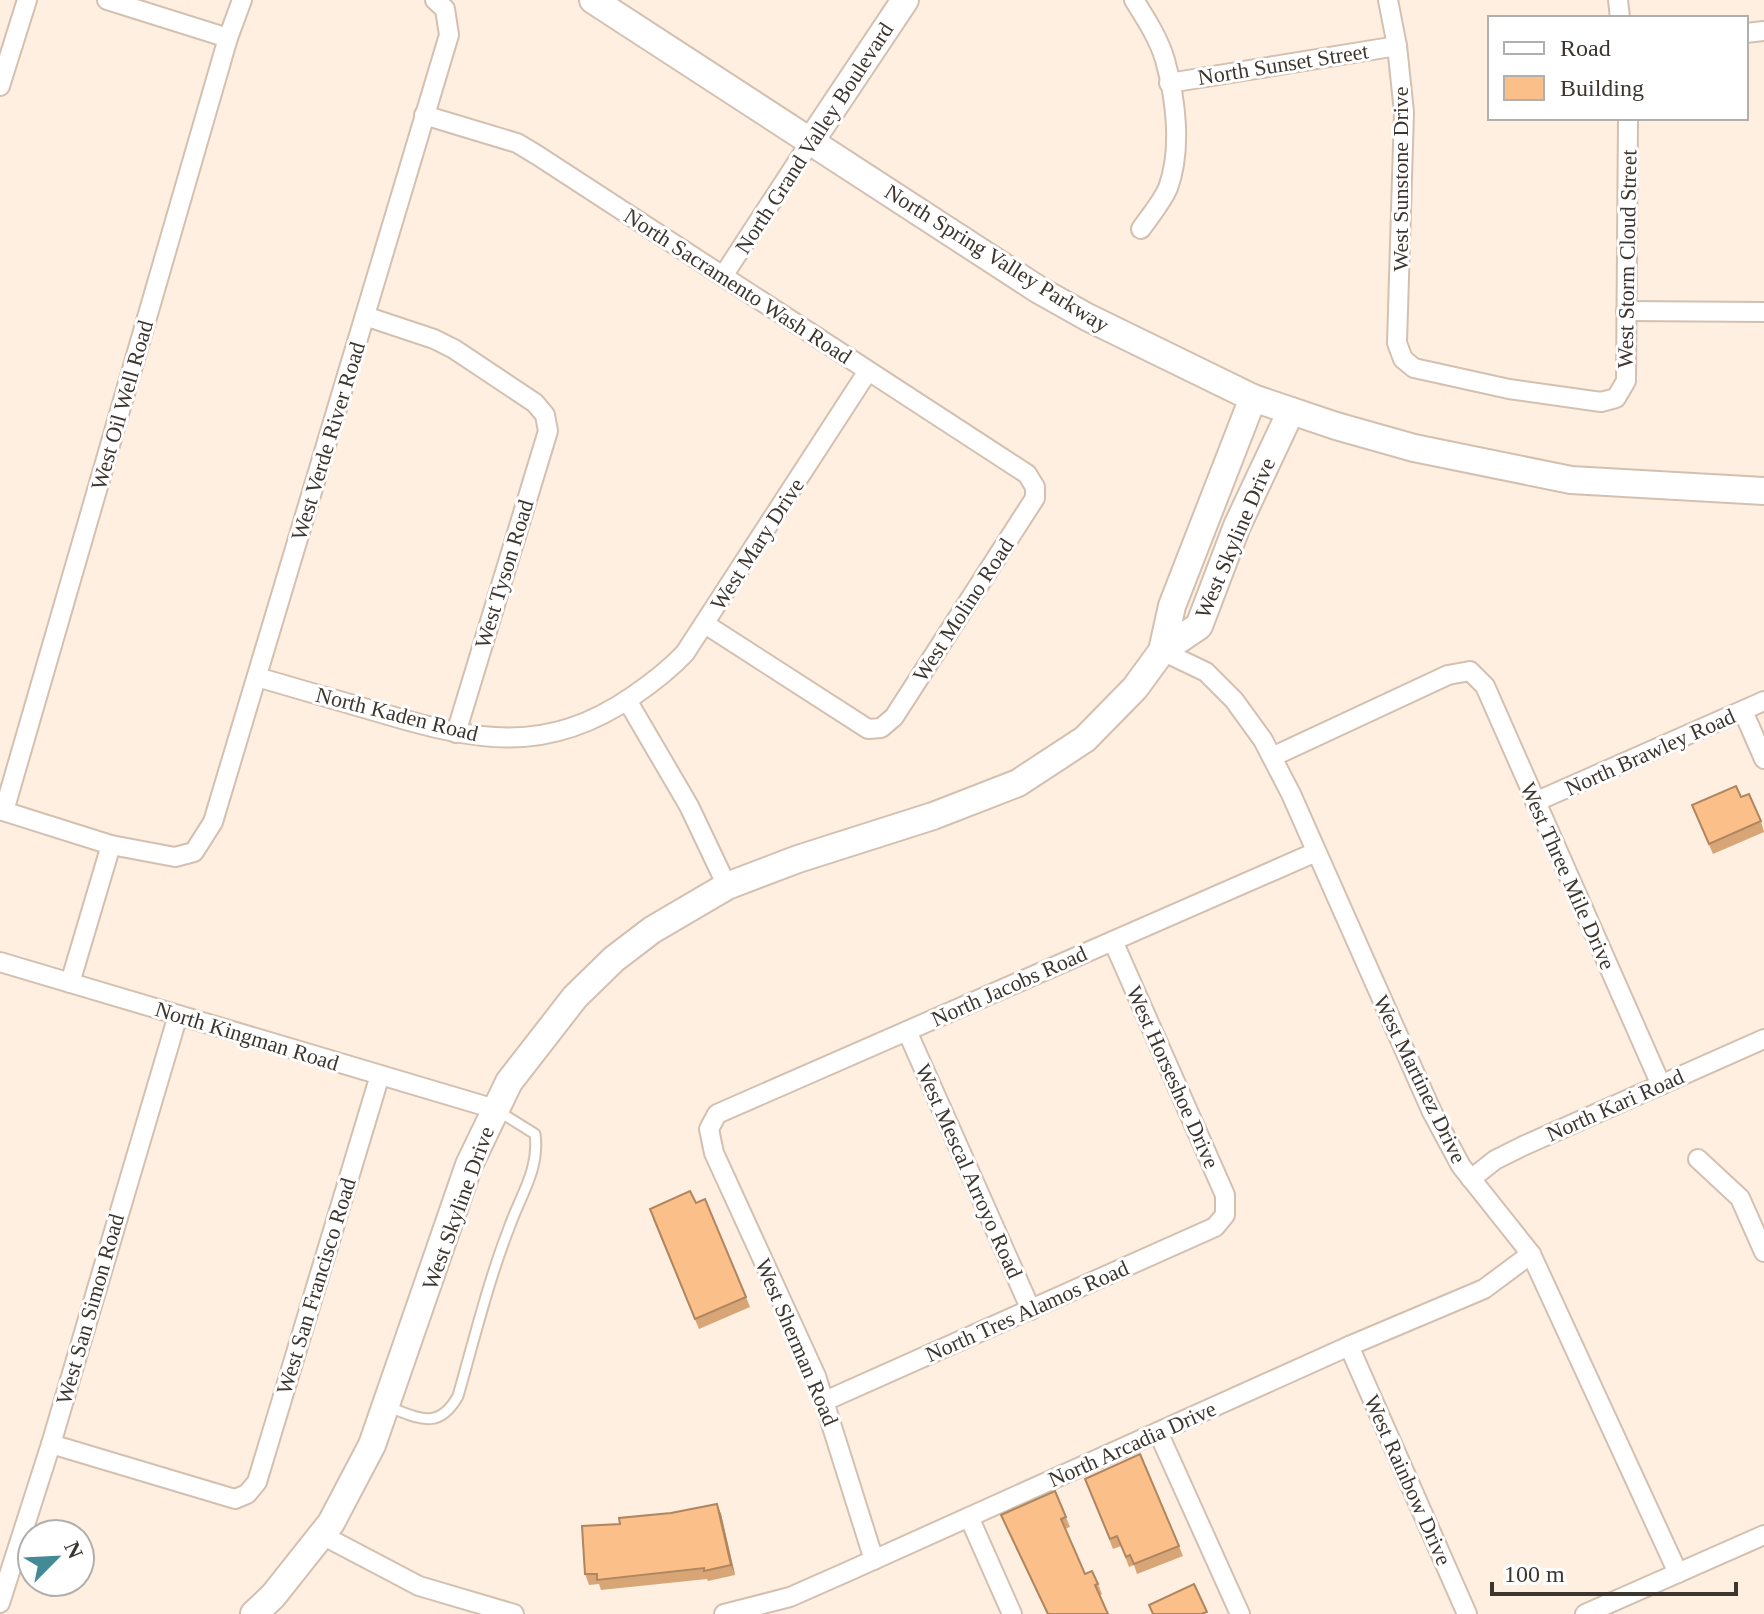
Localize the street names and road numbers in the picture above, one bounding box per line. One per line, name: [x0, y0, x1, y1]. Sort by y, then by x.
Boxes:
street label: North Grand Valley Boulevard: [730, 18, 898, 258]
street label: North Sunset Street: [1196, 38, 1370, 90]
street label: West Sunstone Drive: [1388, 86, 1413, 272]
street label: West Storm Cloud Street: [1613, 149, 1641, 369]
street label: North Spring Valley Parkway: [880, 179, 1114, 337]
street label: North Sacramento Wash Road: [620, 203, 856, 369]
street label: West Oil Well Road: [86, 317, 158, 493]
street label: West Verde River Road: [286, 339, 370, 543]
street label: West Skyline Drive: [1190, 454, 1280, 622]
street label: West Mary Drive: [705, 473, 809, 615]
street label: West Tyson Road: [470, 497, 538, 651]
street label: West Molino Road: [907, 534, 1019, 686]
street label: North Kaden Road: [313, 682, 481, 746]
street label: North Brawley Road: [1561, 703, 1739, 801]
street label: West Three Mile Drive: [1515, 778, 1621, 974]
street label: North Jacobs Road: [927, 941, 1091, 1031]
street label: West Horseshoe Drive: [1121, 982, 1225, 1172]
street label: West Martinez Drive: [1368, 991, 1472, 1167]
street label: North Kingman Road: [152, 996, 342, 1076]
street label: West Mescal Arroyo Road: [910, 1060, 1028, 1282]
street label: North Kari Road: [1542, 1064, 1688, 1146]
street label: West Skyline Drive: [417, 1123, 499, 1293]
street label: West San Francisco Road: [271, 1175, 361, 1397]
street label: West San Simon Road: [51, 1211, 129, 1407]
street label: West Sherman Road: [751, 1255, 843, 1429]
street label: North Tres Alamos Road: [922, 1255, 1132, 1367]
street label: West Rainbow Drive: [1359, 1391, 1457, 1569]
street label: North Arcadia Drive: [1044, 1396, 1220, 1492]

